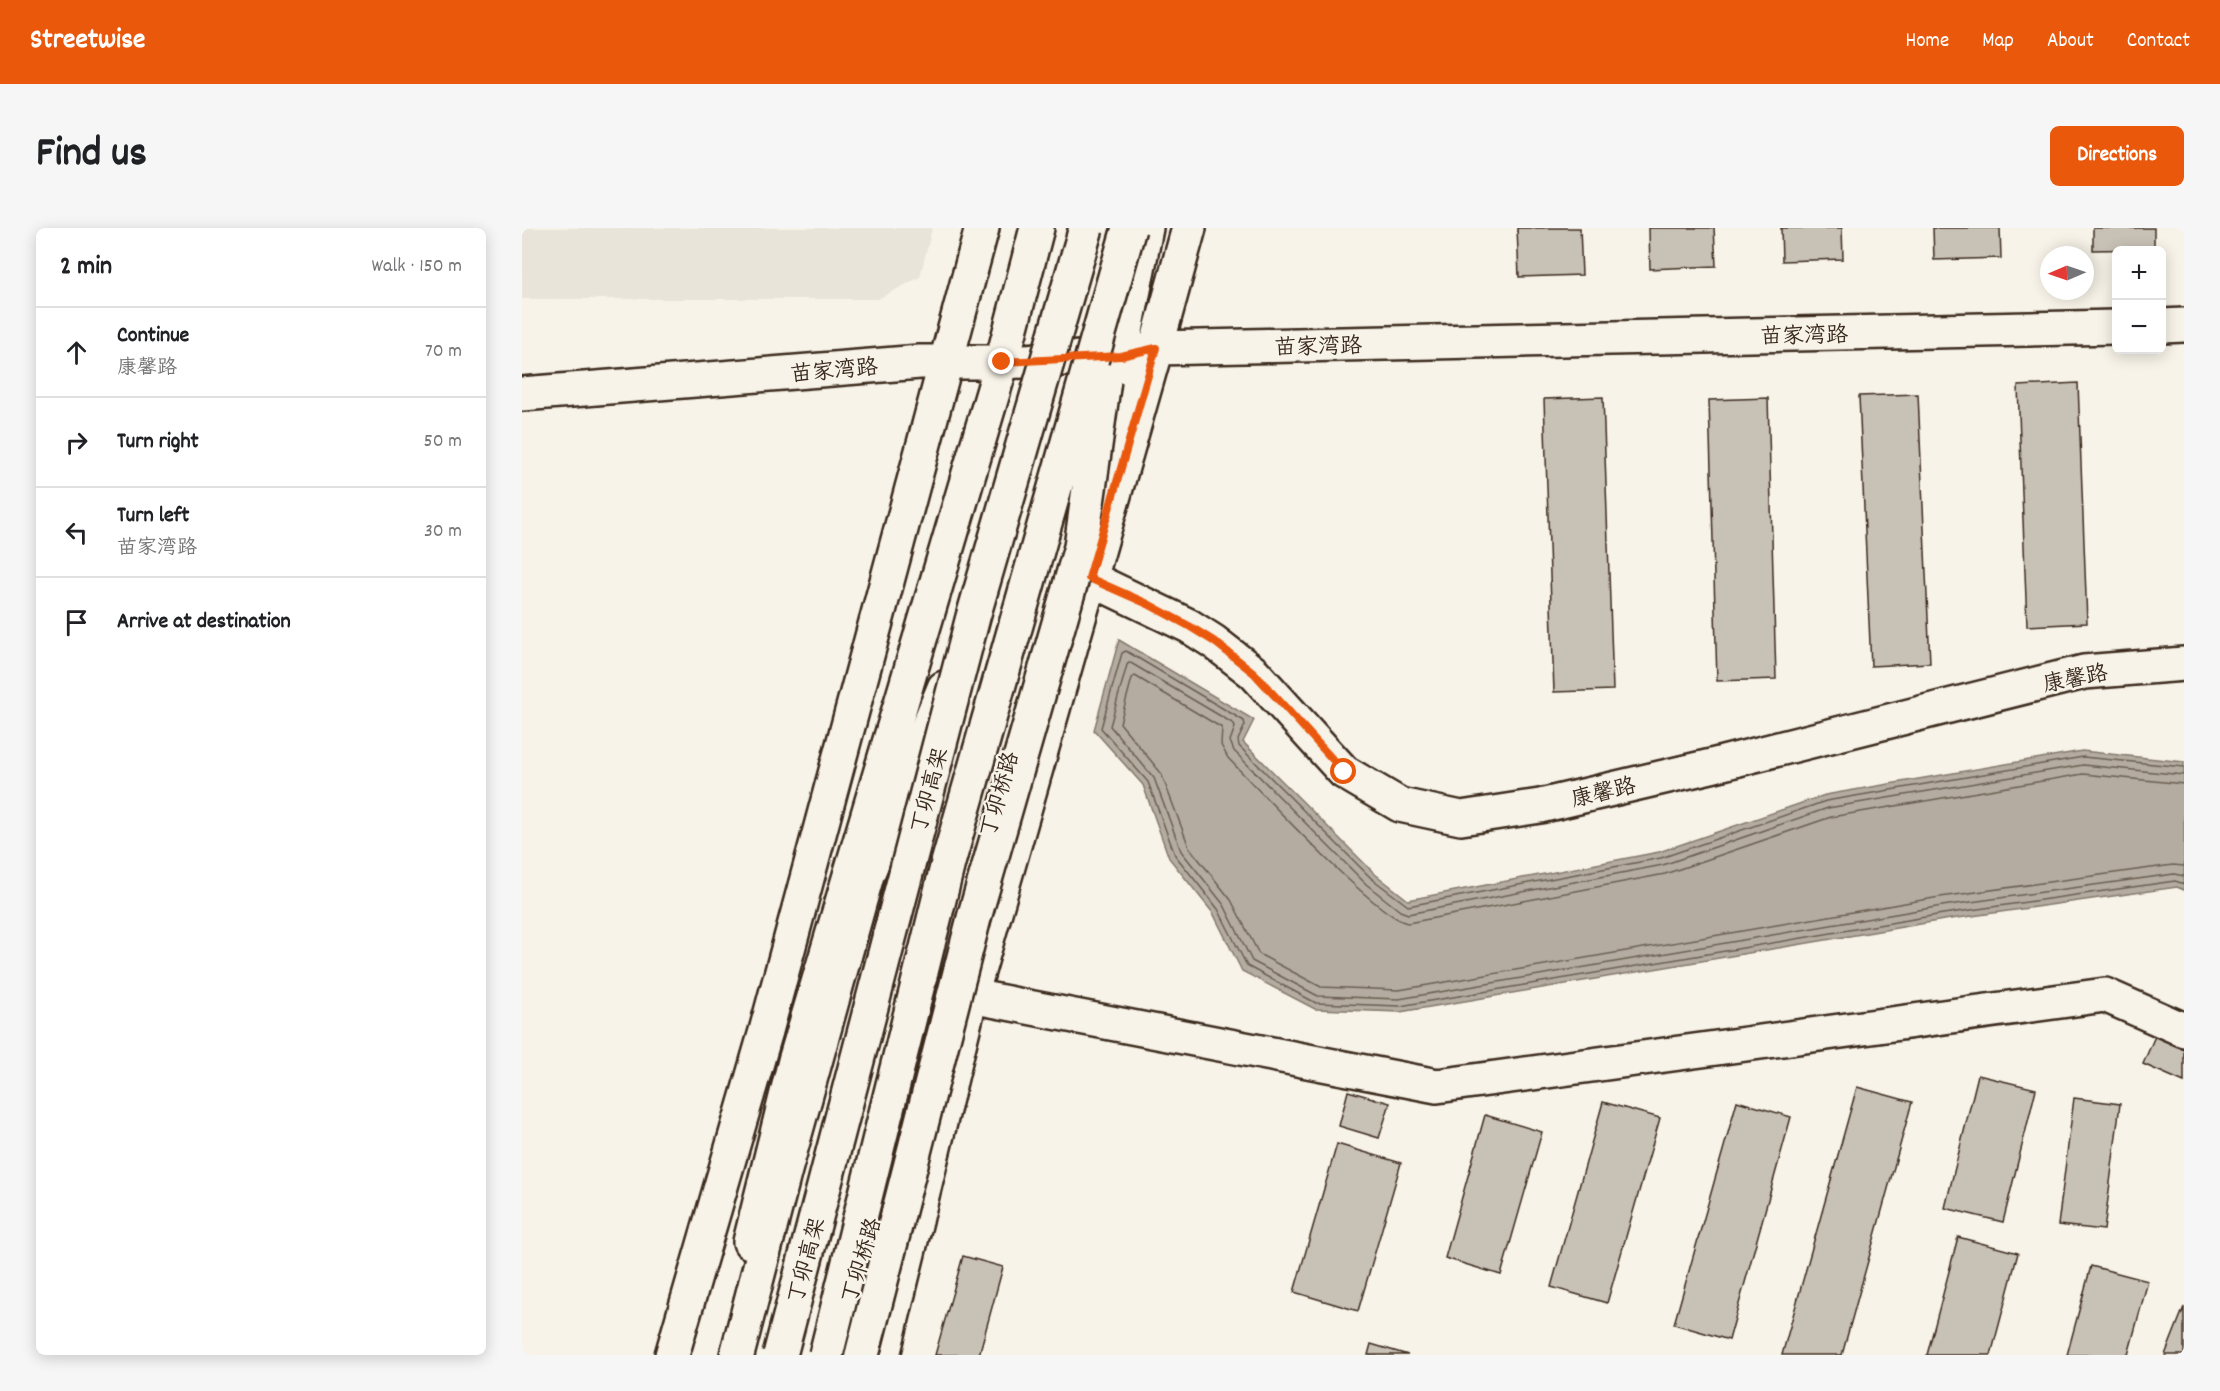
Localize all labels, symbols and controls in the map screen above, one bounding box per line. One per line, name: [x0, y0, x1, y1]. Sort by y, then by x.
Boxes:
text: Streetwise: [30, 22, 145, 62]
text: Home: [1905, 27, 1949, 57]
text: Map: [1982, 27, 2014, 57]
text: About: [2047, 27, 2094, 57]
text: Contact: [2127, 27, 2190, 57]
text: Find us: [36, 126, 147, 186]
button: Directions: [2050, 126, 2184, 186]
north arrow: [2040, 246, 2094, 300]
map controls: [2112, 246, 2166, 354]
button: +: [2112, 246, 2166, 300]
text: 2 min: [60, 249, 112, 286]
text: Walk · 150 m: [372, 253, 462, 281]
button: −: [2112, 300, 2166, 354]
text: Continue: [117, 321, 189, 352]
street label: 苗家湾路: [1760, 321, 1848, 354]
street label: 苗家湾路: [1274, 332, 1362, 365]
icon: ahead: [60, 336, 93, 369]
text: 70 m: [425, 338, 462, 366]
route end: [988, 348, 1014, 374]
street label: 苗家湾路: [789, 353, 879, 392]
text: 康馨路: [117, 355, 177, 383]
icon: right: [60, 426, 93, 459]
text: Turn right: [117, 427, 199, 458]
text: 50 m: [424, 428, 462, 456]
text: Turn left: [117, 501, 189, 532]
icon: left: [60, 516, 93, 549]
text: 30 m: [424, 518, 462, 546]
text: 苗家湾路: [117, 535, 197, 563]
icon: arrive: [60, 606, 93, 639]
text: Arrive at destination: [117, 607, 291, 638]
street label: 康馨路: [2040, 659, 2111, 702]
street label: 丁卯高架: [905, 744, 958, 837]
street label: 丁卯桥路: [974, 748, 1028, 842]
route start: [1330, 758, 1356, 784]
street label: 康馨路: [1568, 772, 1639, 817]
street label: 丁卯高架: [782, 1214, 835, 1307]
street label: 丁卯桥路: [836, 1214, 891, 1308]

